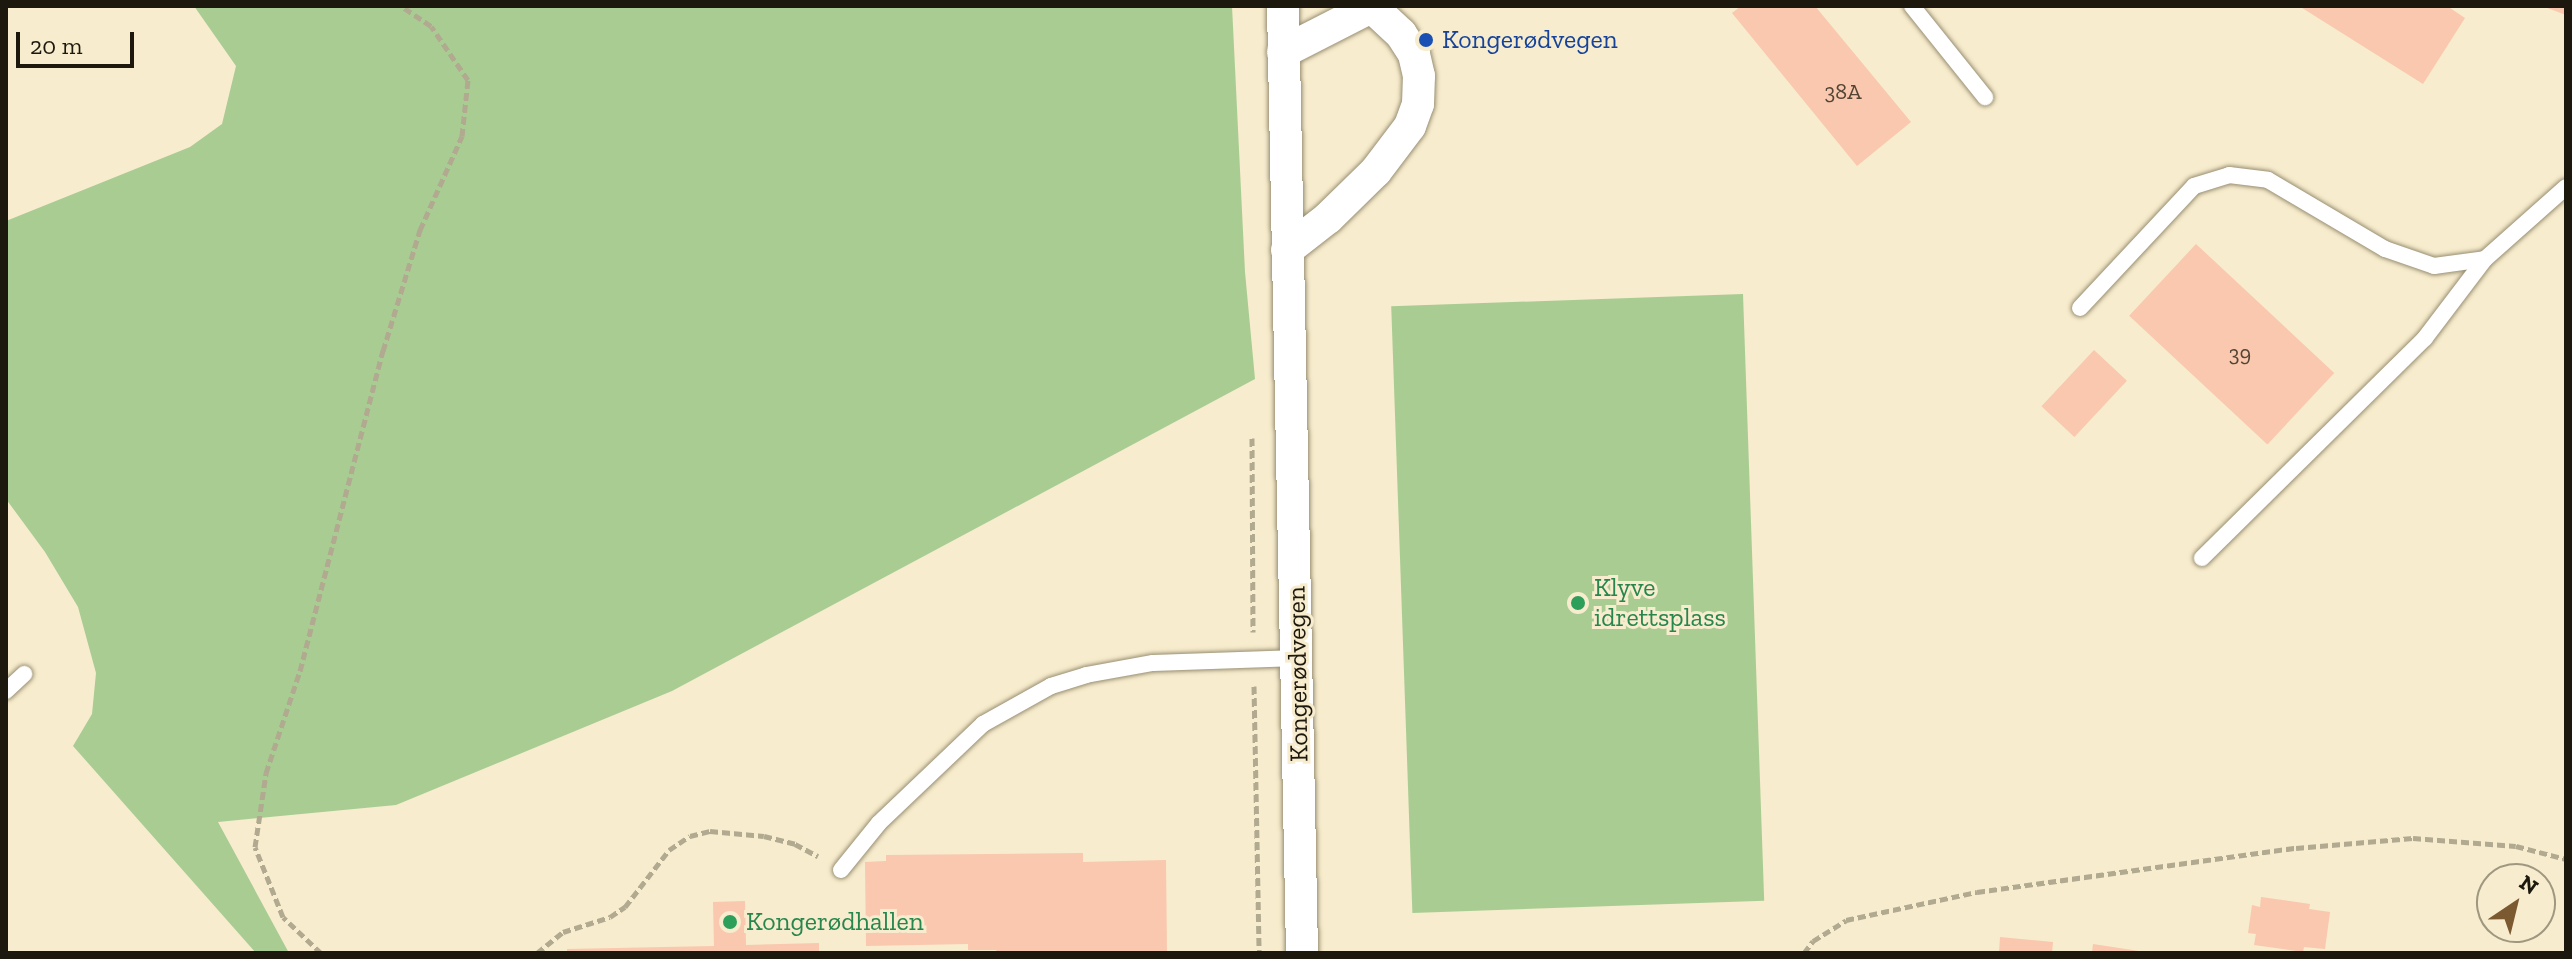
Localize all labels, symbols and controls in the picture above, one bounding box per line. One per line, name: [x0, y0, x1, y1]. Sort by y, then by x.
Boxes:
scale bar: [20, 16, 138, 66]
place label: Kongerødvegen: [1442, 24, 1618, 56]
text: 20 m: [30, 31, 82, 60]
marker: Kongerødvegen: [1417, 31, 1435, 49]
house number: 38A: [1825, 79, 1861, 105]
house number: 39: [2229, 341, 2251, 367]
place label: Klyve idrettsplass: [1594, 572, 1726, 634]
street label: Kongerødvegen: [1281, 586, 1315, 762]
marker: Klyve idrettsplass: [1569, 594, 1587, 612]
north arrow: [2476, 863, 2556, 943]
text: N: [2514, 869, 2543, 900]
place label: Kongerødhallen: [746, 906, 924, 938]
marker: Kongerødhallen: [721, 913, 739, 931]

